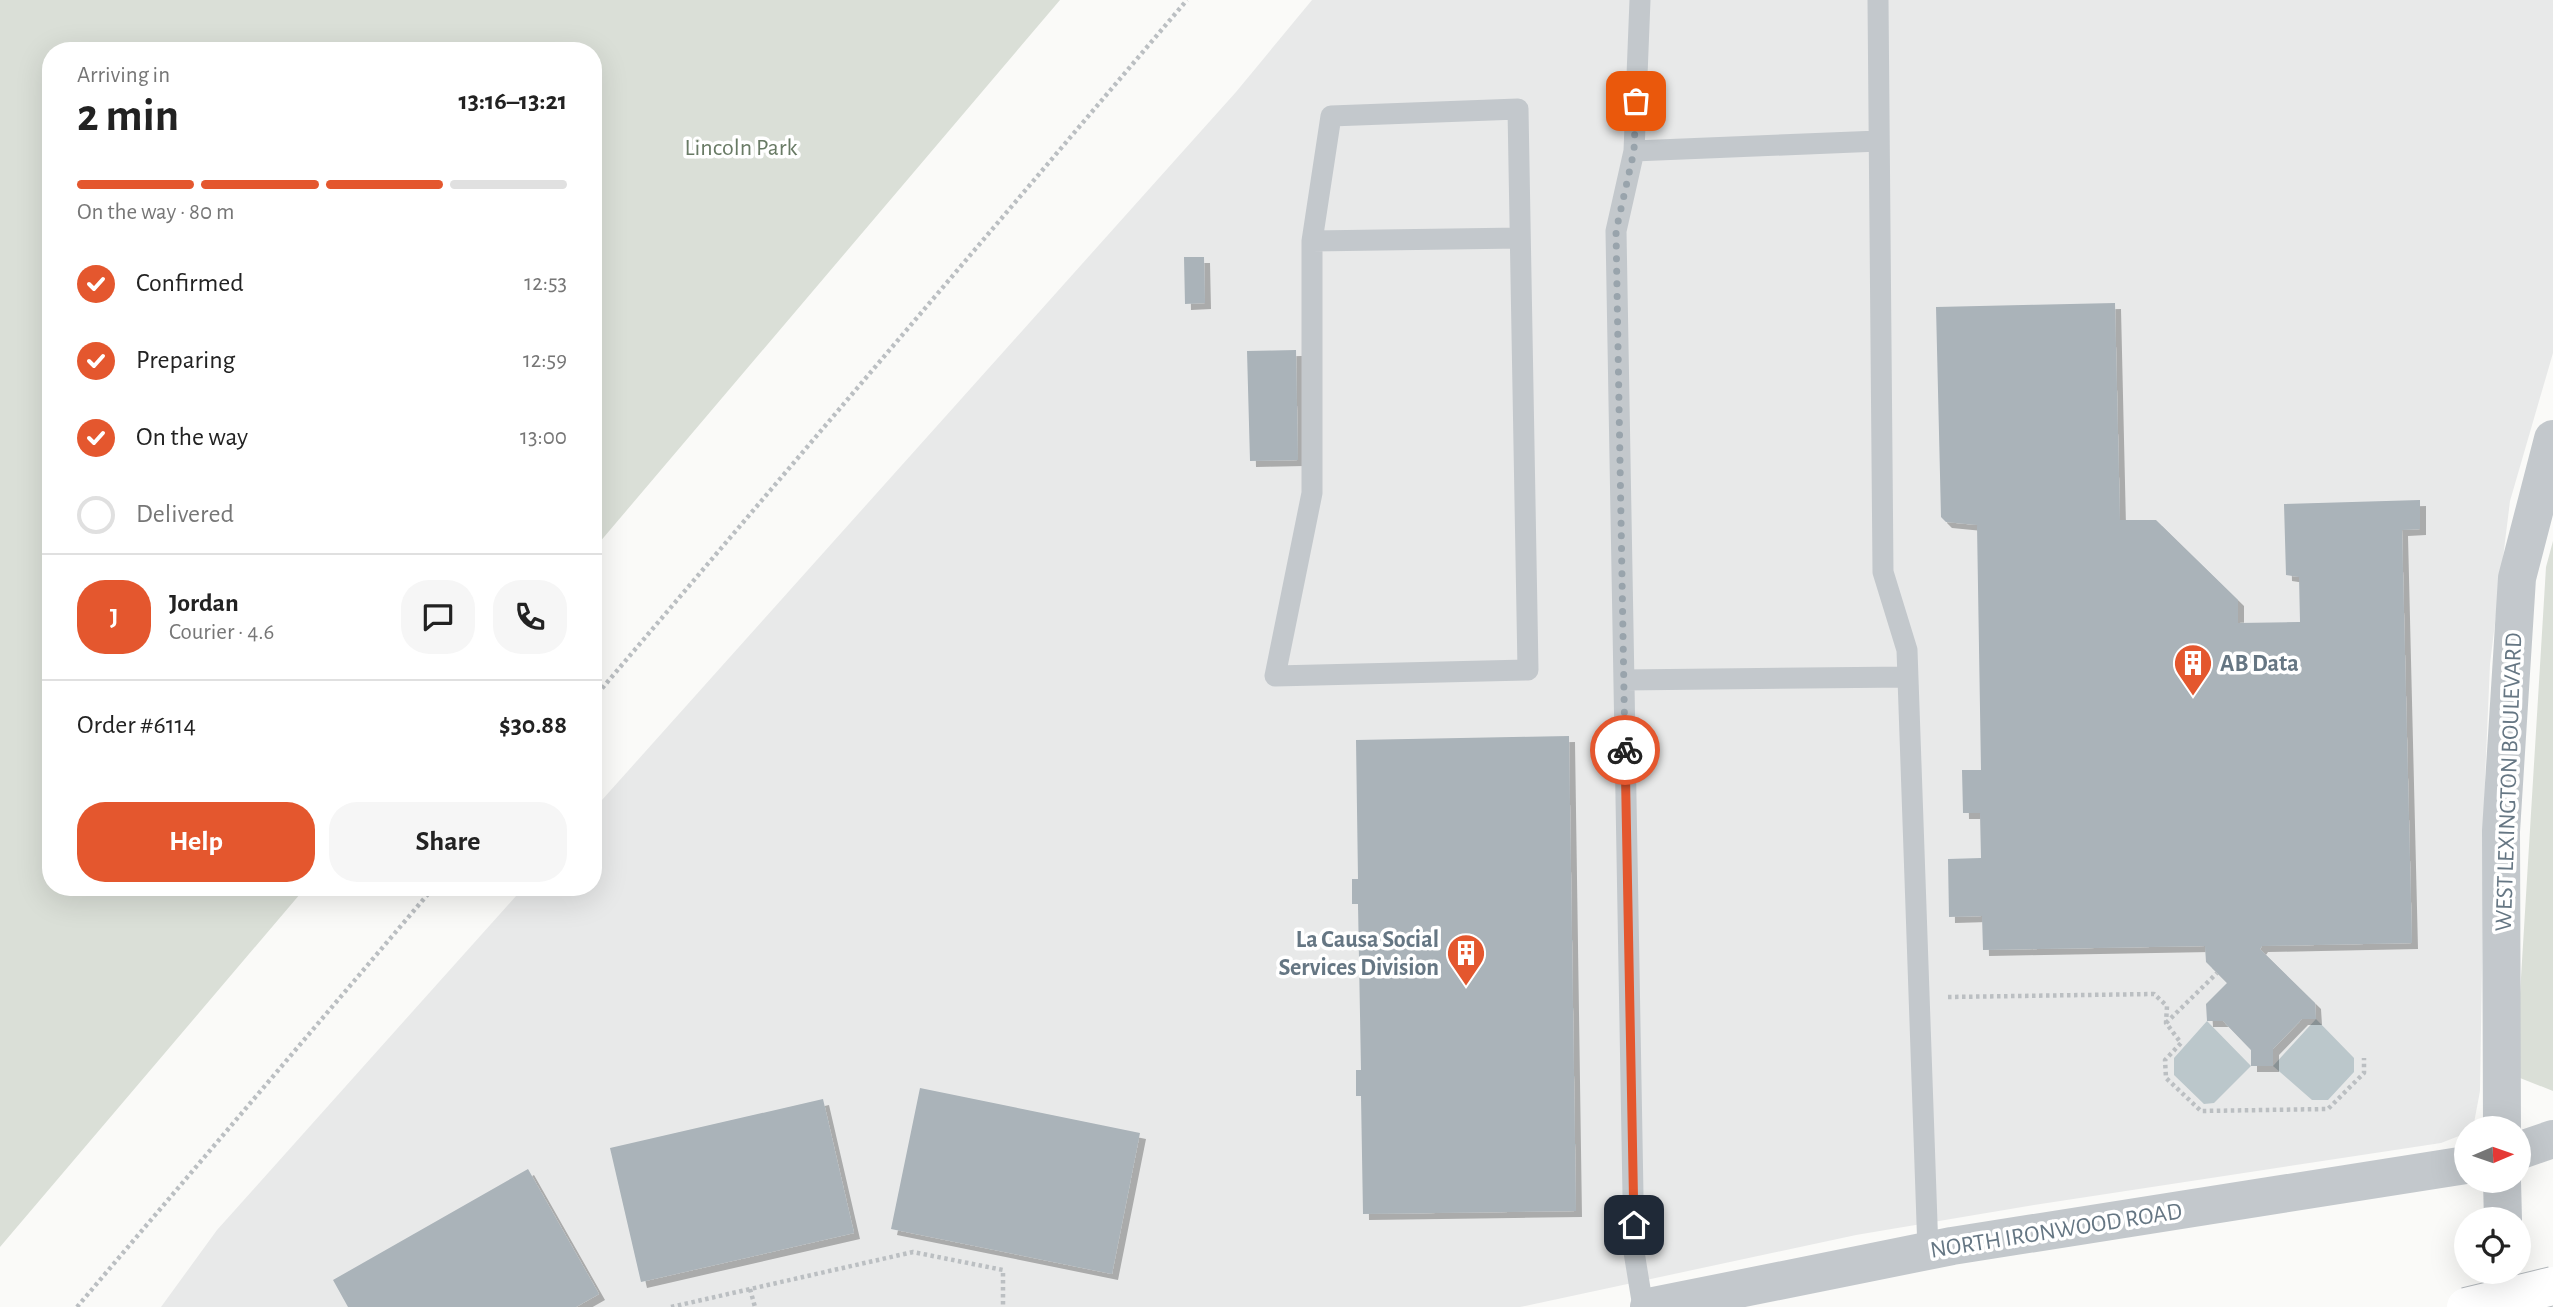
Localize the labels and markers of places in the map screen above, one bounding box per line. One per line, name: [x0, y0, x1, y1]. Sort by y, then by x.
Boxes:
pin: [1606, 71, 1666, 131]
building icon: AB Data: [2172, 642, 2214, 697]
place label: AB Data: [2220, 652, 2299, 676]
place label: La Causa Social Services Division: [1278, 928, 1439, 980]
building icon: La Causa Social Services Division: [1445, 932, 1487, 987]
pin: [1604, 1195, 1664, 1255]

